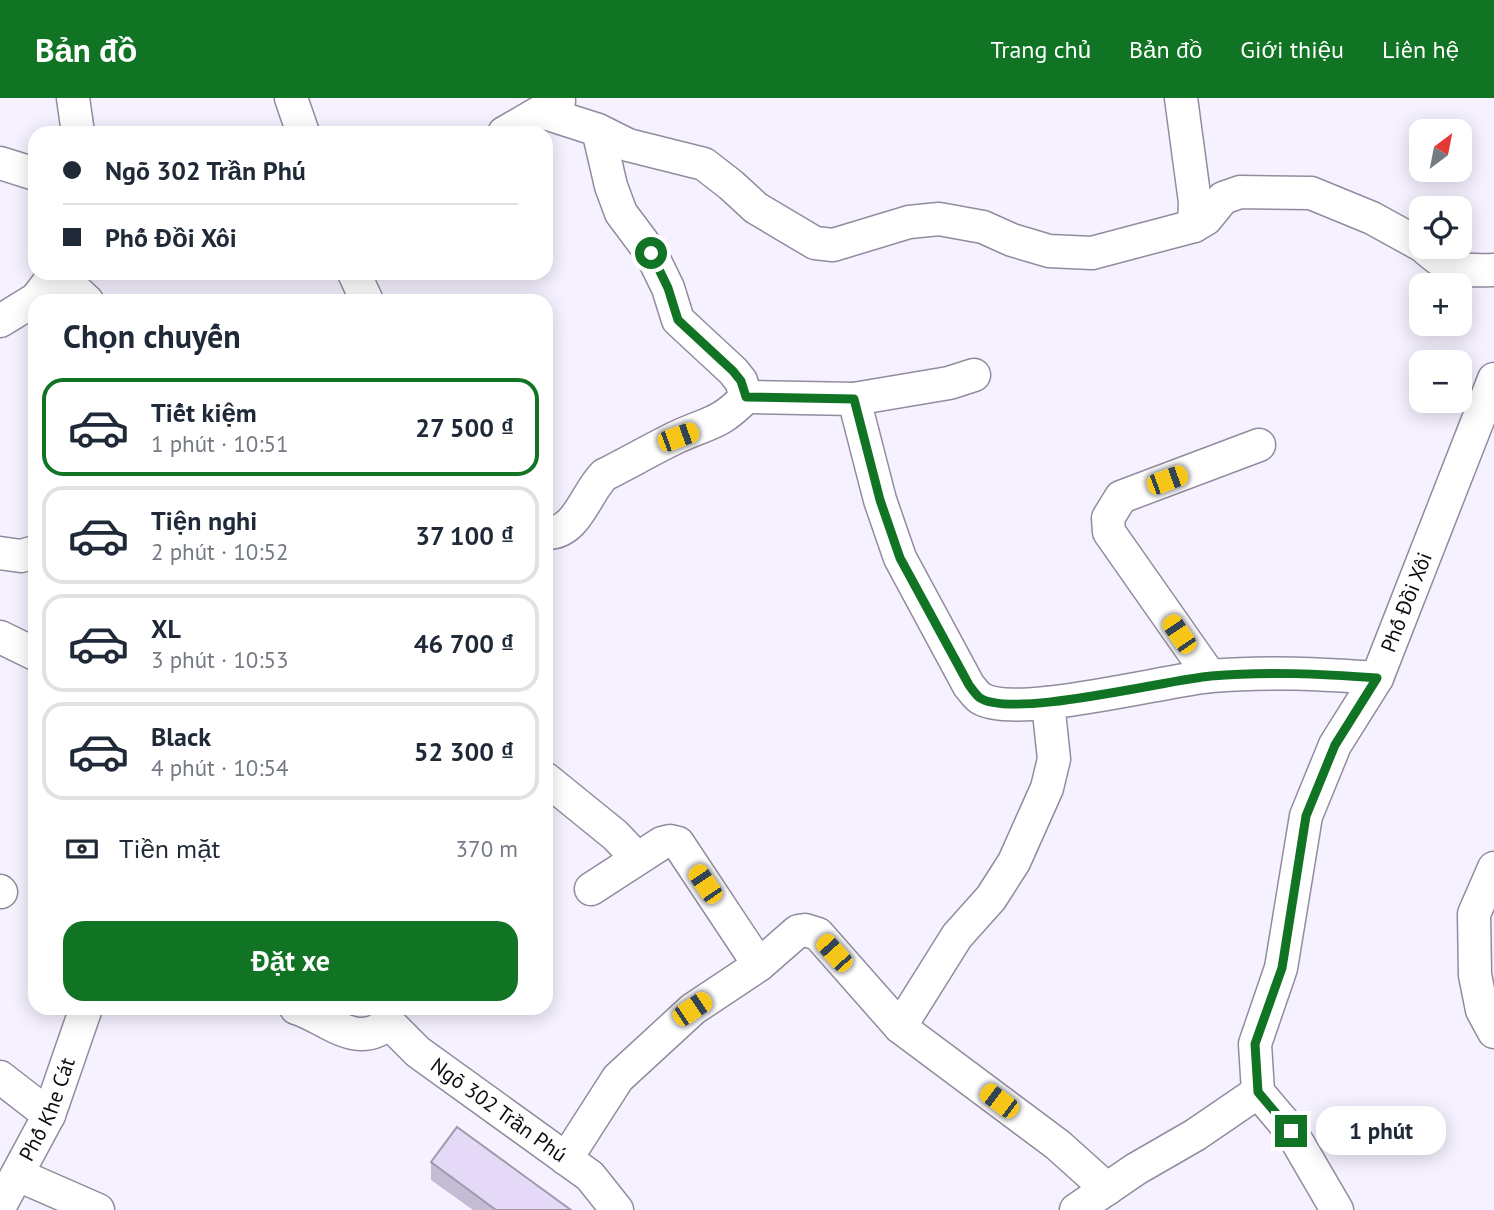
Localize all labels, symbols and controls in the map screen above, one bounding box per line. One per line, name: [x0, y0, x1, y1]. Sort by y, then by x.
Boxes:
text: Bản đồ: [35, 28, 138, 71]
text: Trang chủ: [990, 34, 1091, 65]
text: Bản đồ: [1129, 34, 1202, 65]
text: Giới thiệu: [1240, 34, 1344, 65]
text: Liên hệ: [1382, 34, 1459, 65]
north arrow: [1409, 119, 1472, 182]
map controls: [1409, 119, 1472, 413]
text: Ngõ 302 Trần Phú: [105, 154, 306, 187]
button: locate: [1409, 196, 1472, 259]
text: Phố Đồi Xôi: [105, 221, 237, 254]
route start: [635, 237, 667, 269]
button: +: [1409, 273, 1472, 336]
text: Chọn chuyến: [63, 315, 241, 357]
button: −: [1409, 350, 1472, 413]
icon: car: [67, 396, 130, 459]
text: Tiết kiệm: [151, 396, 257, 429]
text: 27 500 ₫: [415, 411, 514, 444]
car: [655, 420, 702, 454]
text: 1 phút · 10:51: [151, 429, 289, 458]
car: [1144, 463, 1191, 497]
icon: car: [67, 504, 130, 567]
text: Tiện nghi: [151, 504, 257, 537]
text: 37 100 ₫: [415, 519, 514, 552]
text: 2 phút · 10:52: [151, 537, 289, 566]
street label: Phố Đồi Xôi: [1374, 548, 1438, 656]
car: [1159, 611, 1200, 657]
icon: car: [67, 612, 130, 675]
text: XL: [151, 612, 181, 645]
text: 46 700 ₫: [414, 627, 514, 660]
text: 3 phút · 10:53: [151, 645, 289, 674]
icon: car: [67, 720, 130, 783]
text: Black: [151, 720, 211, 753]
text: 52 300 ₫: [414, 735, 514, 768]
text: 4 phút · 10:54: [151, 753, 289, 782]
icon: cash: [63, 830, 101, 868]
text: Tiền mặt: [119, 832, 220, 865]
text: 370 m: [456, 834, 518, 863]
car: [685, 861, 726, 907]
button: Đặt xe: [63, 921, 518, 1001]
car: [813, 930, 856, 976]
car: [669, 989, 716, 1029]
street label: Ngõ 302 Trần Phú: [426, 1052, 572, 1168]
street label: Phố Khe Cát: [13, 1054, 81, 1166]
car: [976, 1080, 1023, 1122]
callout: 1 phút: [1316, 1107, 1445, 1156]
route end: [1275, 1115, 1307, 1147]
text: 1 phút: [1349, 1116, 1413, 1145]

